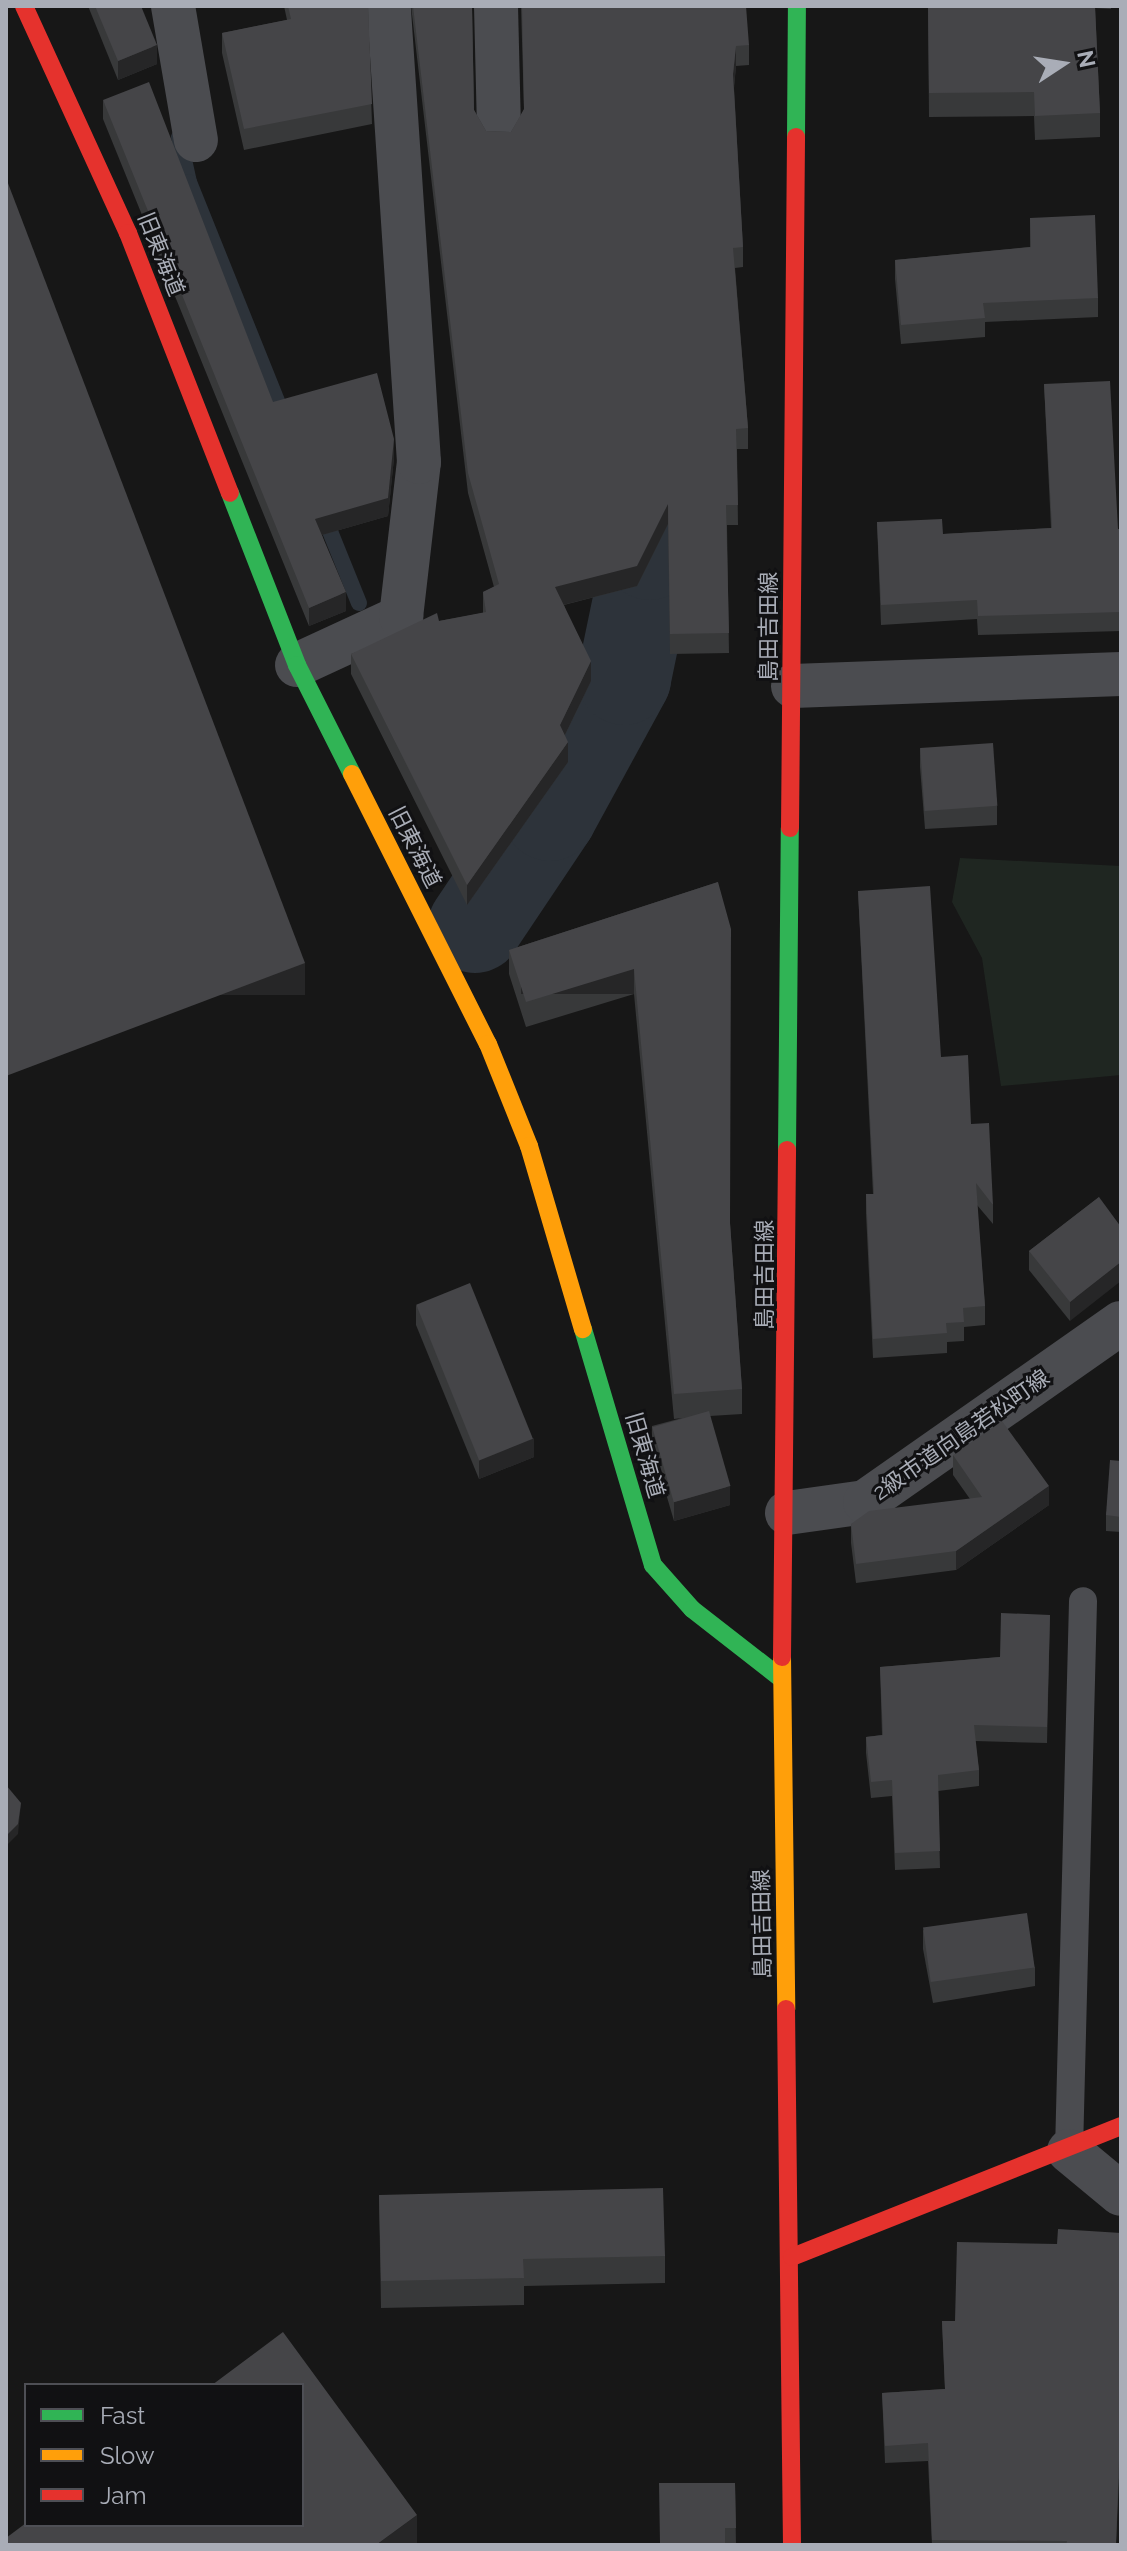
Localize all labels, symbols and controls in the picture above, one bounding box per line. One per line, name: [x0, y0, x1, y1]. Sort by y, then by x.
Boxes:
north arrow: [1023, 24, 1103, 104]
text: N: [1072, 48, 1101, 70]
street label: 旧東海道: [132, 208, 190, 300]
street label: 島田吉田線: [756, 572, 782, 682]
street label: 旧東海道: [383, 802, 447, 892]
street label: 島田吉田線: [752, 1220, 778, 1330]
street label: 2級市道向島若松町線: [868, 1364, 1054, 1506]
street label: 旧東海道: [620, 1409, 670, 1501]
street label: 島田吉田線: [748, 1869, 776, 1979]
legend: [24, 2383, 304, 2527]
text: Fast: [100, 2401, 145, 2430]
text: Slow: [100, 2441, 154, 2470]
text: Jam: [100, 2481, 146, 2510]

